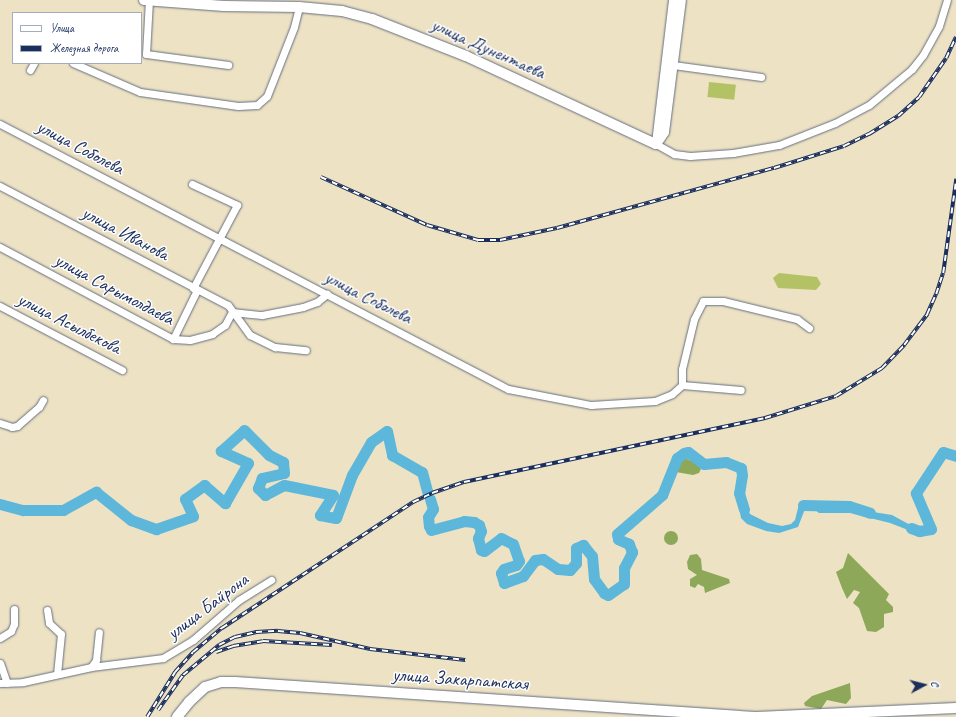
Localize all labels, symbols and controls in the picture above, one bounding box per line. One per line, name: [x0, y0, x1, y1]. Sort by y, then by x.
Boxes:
legend: [12, 12, 142, 64]
street label: улица Дунентаева: [428, 14, 548, 84]
text: Улица: [50, 20, 74, 36]
text: Железная дорога: [50, 40, 118, 56]
street label: улица Соболева: [33, 116, 127, 180]
street label: улица Иванова: [78, 202, 172, 266]
street label: улица Сарымолдаева: [51, 249, 177, 331]
street label: улица Соболева: [321, 266, 415, 330]
street label: улица Асылбекова: [14, 288, 124, 360]
street label: улица Байрона: [163, 569, 253, 645]
street label: улица Закарпатская: [392, 664, 528, 696]
north arrow: [904, 665, 944, 705]
text: С: [929, 680, 943, 687]

